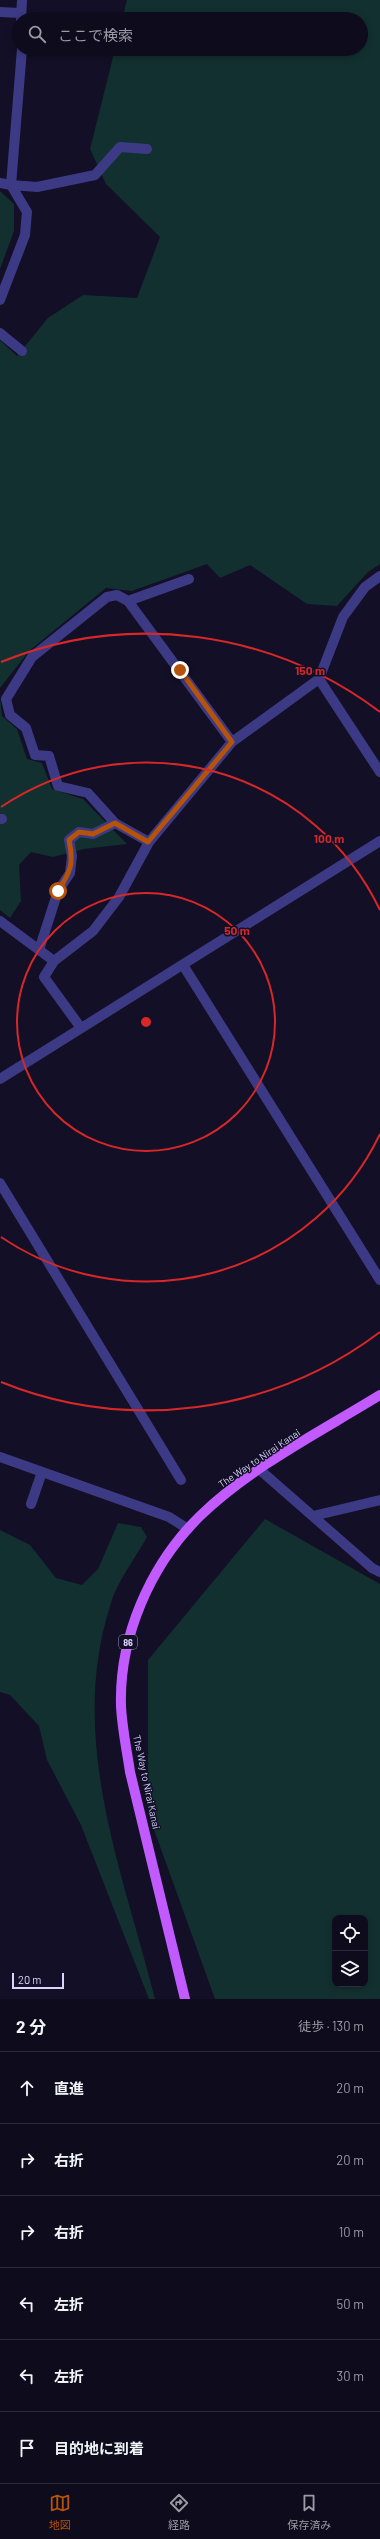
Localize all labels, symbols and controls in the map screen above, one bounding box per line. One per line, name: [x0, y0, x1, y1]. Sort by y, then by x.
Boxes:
search box: [12, 12, 368, 56]
icon: search: [26, 23, 48, 45]
text: ここで検索: [58, 26, 133, 44]
route end: [171, 661, 189, 679]
text: 150 m: [295, 663, 325, 677]
text: 100 m: [314, 831, 344, 845]
route start: [49, 882, 67, 900]
text: 50 m: [224, 923, 250, 937]
centre of rings: [139, 1015, 153, 1029]
street label: The Way to Nirai Kanai: [216, 1426, 302, 1490]
road number: 86: [119, 1635, 137, 1649]
street label: The Way to Nirai Kanai: [131, 1734, 163, 1830]
map controls: [332, 1915, 368, 1987]
button: locate: [332, 1915, 368, 1951]
button: layers: [332, 1951, 368, 1987]
scale bar: [12, 1971, 64, 1990]
text: 20 m: [18, 1973, 41, 1986]
text: 2 分: [16, 2016, 46, 2036]
text: 徒歩 · 130 m: [298, 2018, 364, 2034]
icon: ahead: [16, 2077, 38, 2099]
text: 直進: [54, 2079, 84, 2097]
text: 20 m: [336, 2080, 364, 2096]
icon: right: [16, 2149, 38, 2171]
text: 右折: [54, 2151, 84, 2169]
text: 20 m: [336, 2152, 364, 2168]
icon: right: [16, 2221, 38, 2243]
text: 右折: [54, 2223, 84, 2241]
text: 10 m: [339, 2224, 364, 2240]
icon: left: [16, 2293, 38, 2315]
text: 左折: [54, 2295, 84, 2313]
text: 50 m: [337, 2296, 364, 2312]
icon: left: [16, 2365, 38, 2387]
text: 左折: [54, 2367, 84, 2385]
text: 30 m: [337, 2368, 364, 2384]
icon: arrive: [16, 2437, 38, 2459]
text: 目的地に到着: [54, 2439, 144, 2457]
tab: 地図: [49, 2492, 71, 2532]
tab: 経路: [168, 2492, 190, 2532]
tab: 保存済み: [287, 2492, 331, 2532]

